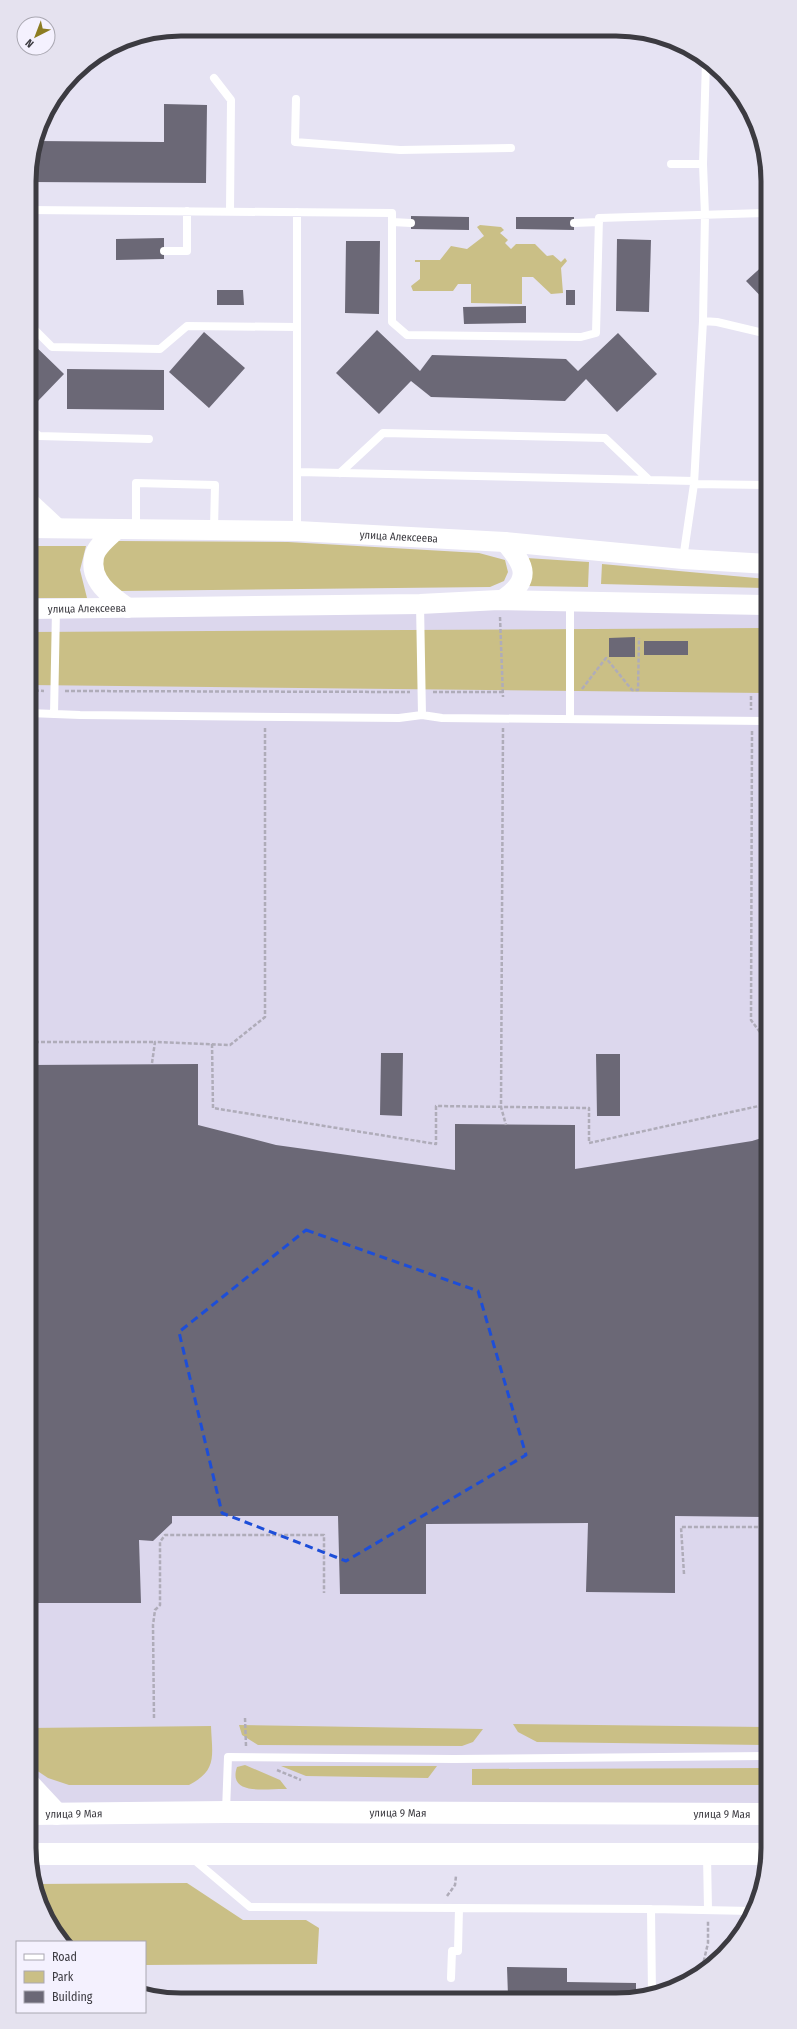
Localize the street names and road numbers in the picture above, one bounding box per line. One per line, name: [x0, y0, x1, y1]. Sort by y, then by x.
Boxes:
street label: улица Алексеева: [359, 528, 438, 545]
street label: улица Алексеева: [48, 601, 126, 615]
street label: улица 9 Мая: [370, 1806, 426, 1819]
street label: улица 9 Мая: [46, 1807, 102, 1820]
street label: улица 9 Мая: [694, 1807, 750, 1820]

